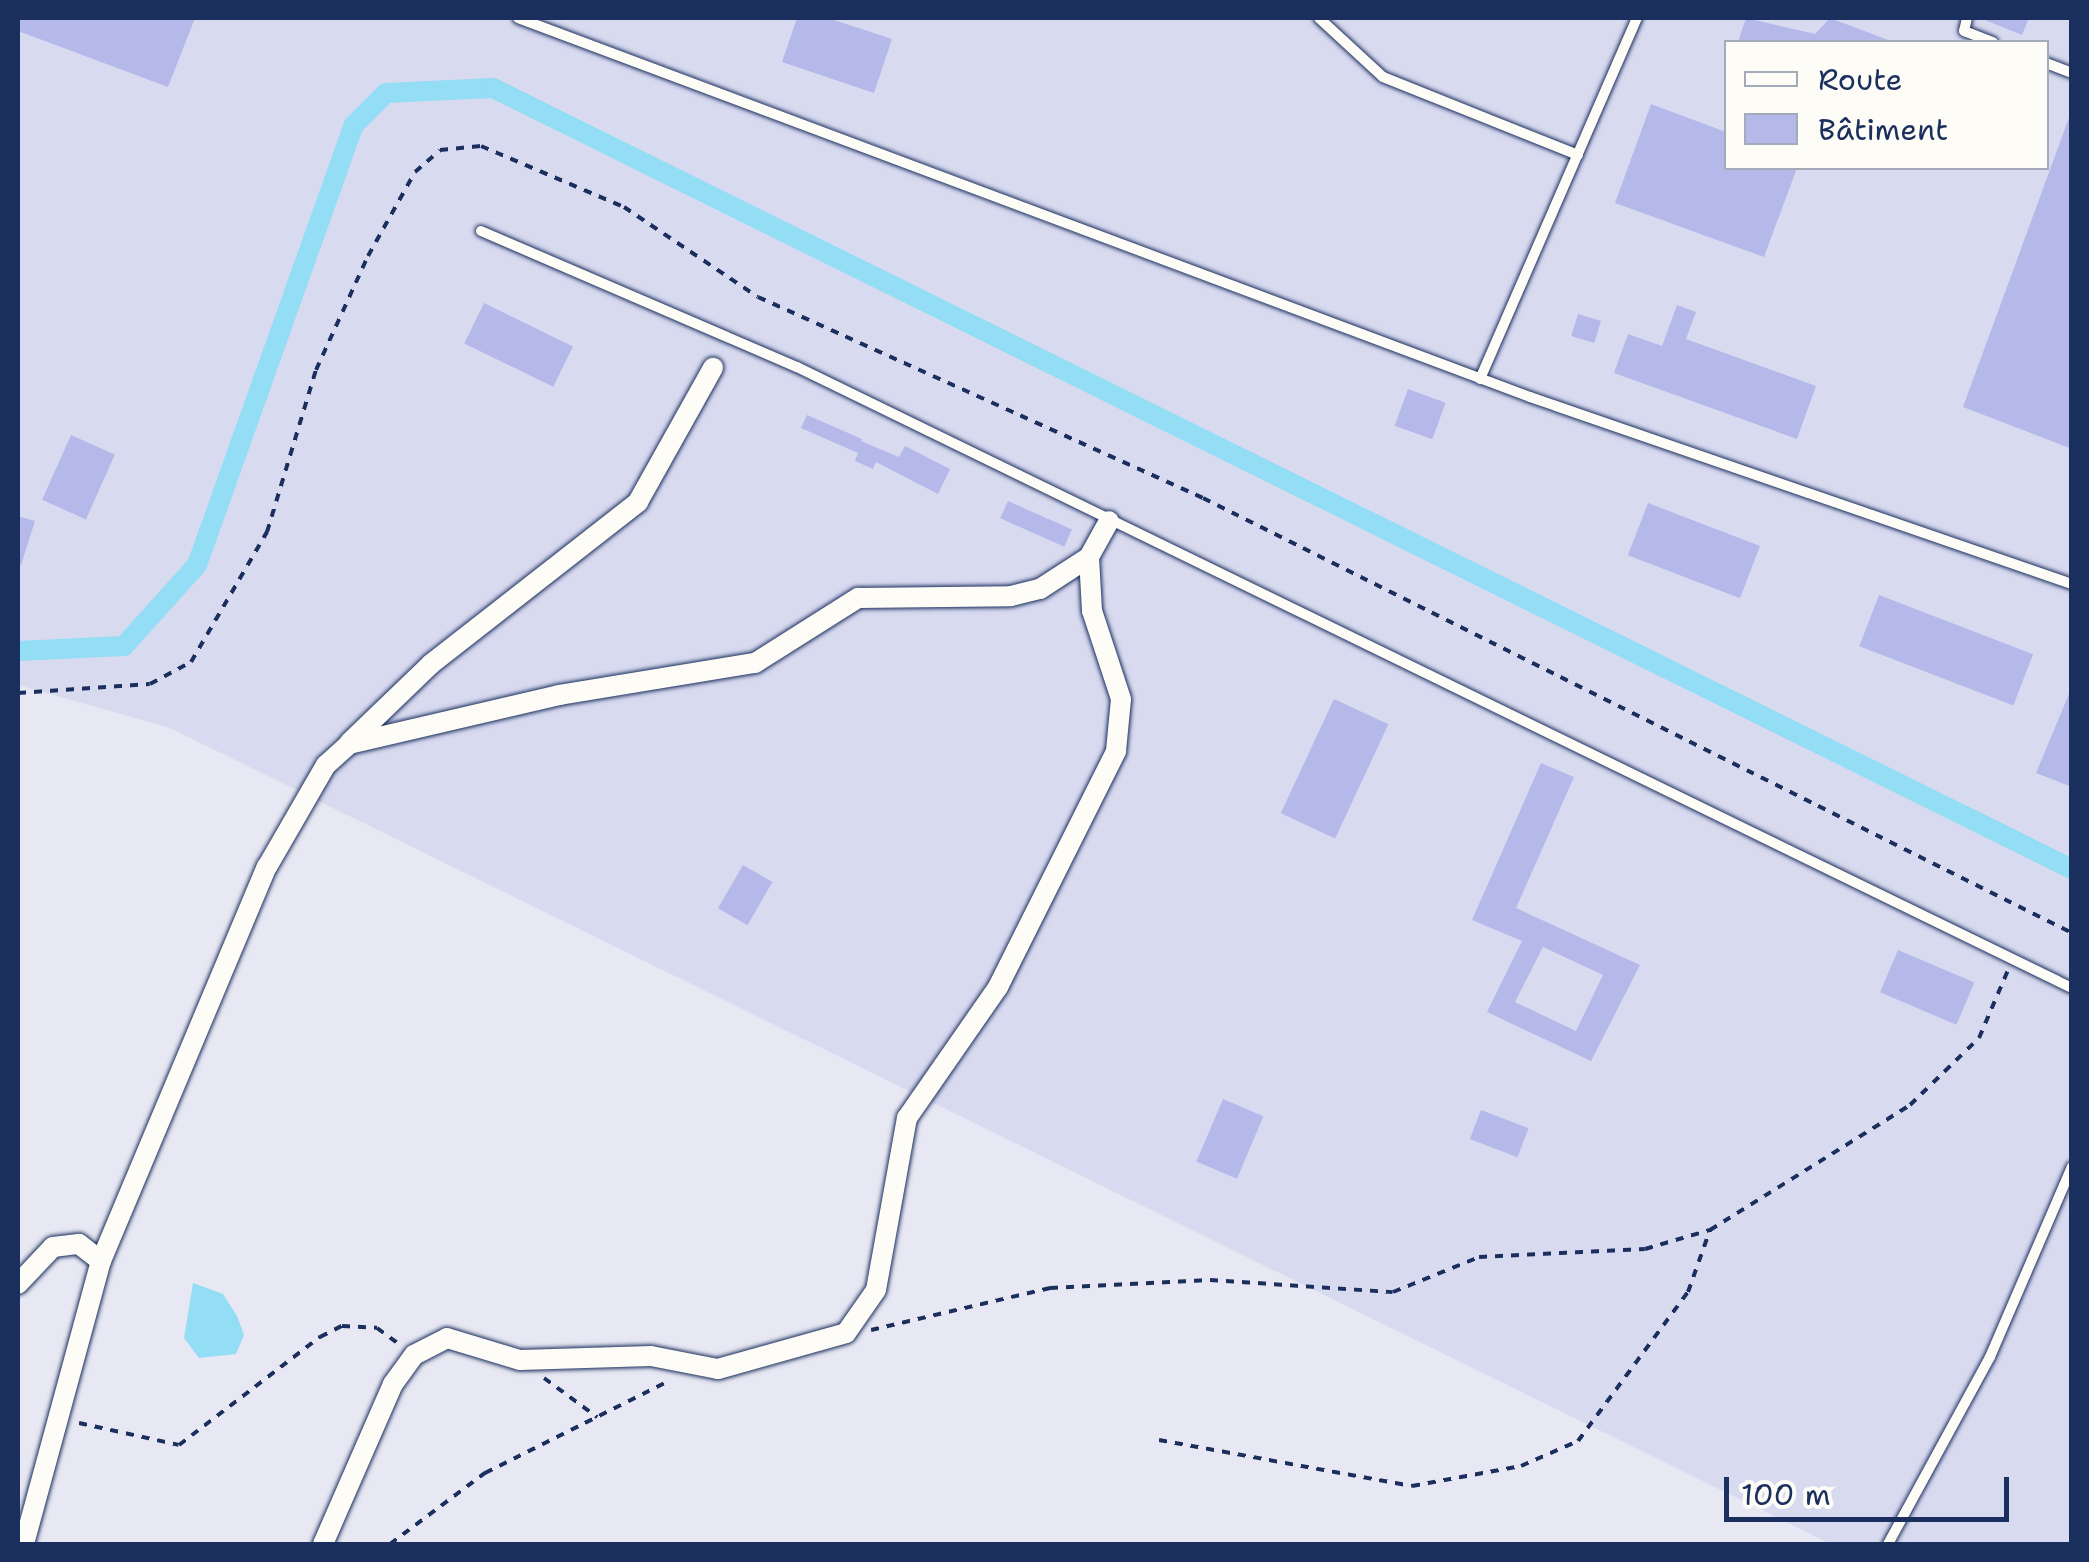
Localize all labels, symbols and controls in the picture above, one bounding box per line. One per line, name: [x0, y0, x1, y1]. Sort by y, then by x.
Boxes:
legend: [1724, 40, 2049, 170]
text: Route: [1818, 59, 1902, 100]
text: Bâtiment: [1818, 109, 1948, 150]
scale bar: [1729, 1457, 2014, 1519]
text: 100 m: [1741, 1474, 1831, 1515]

